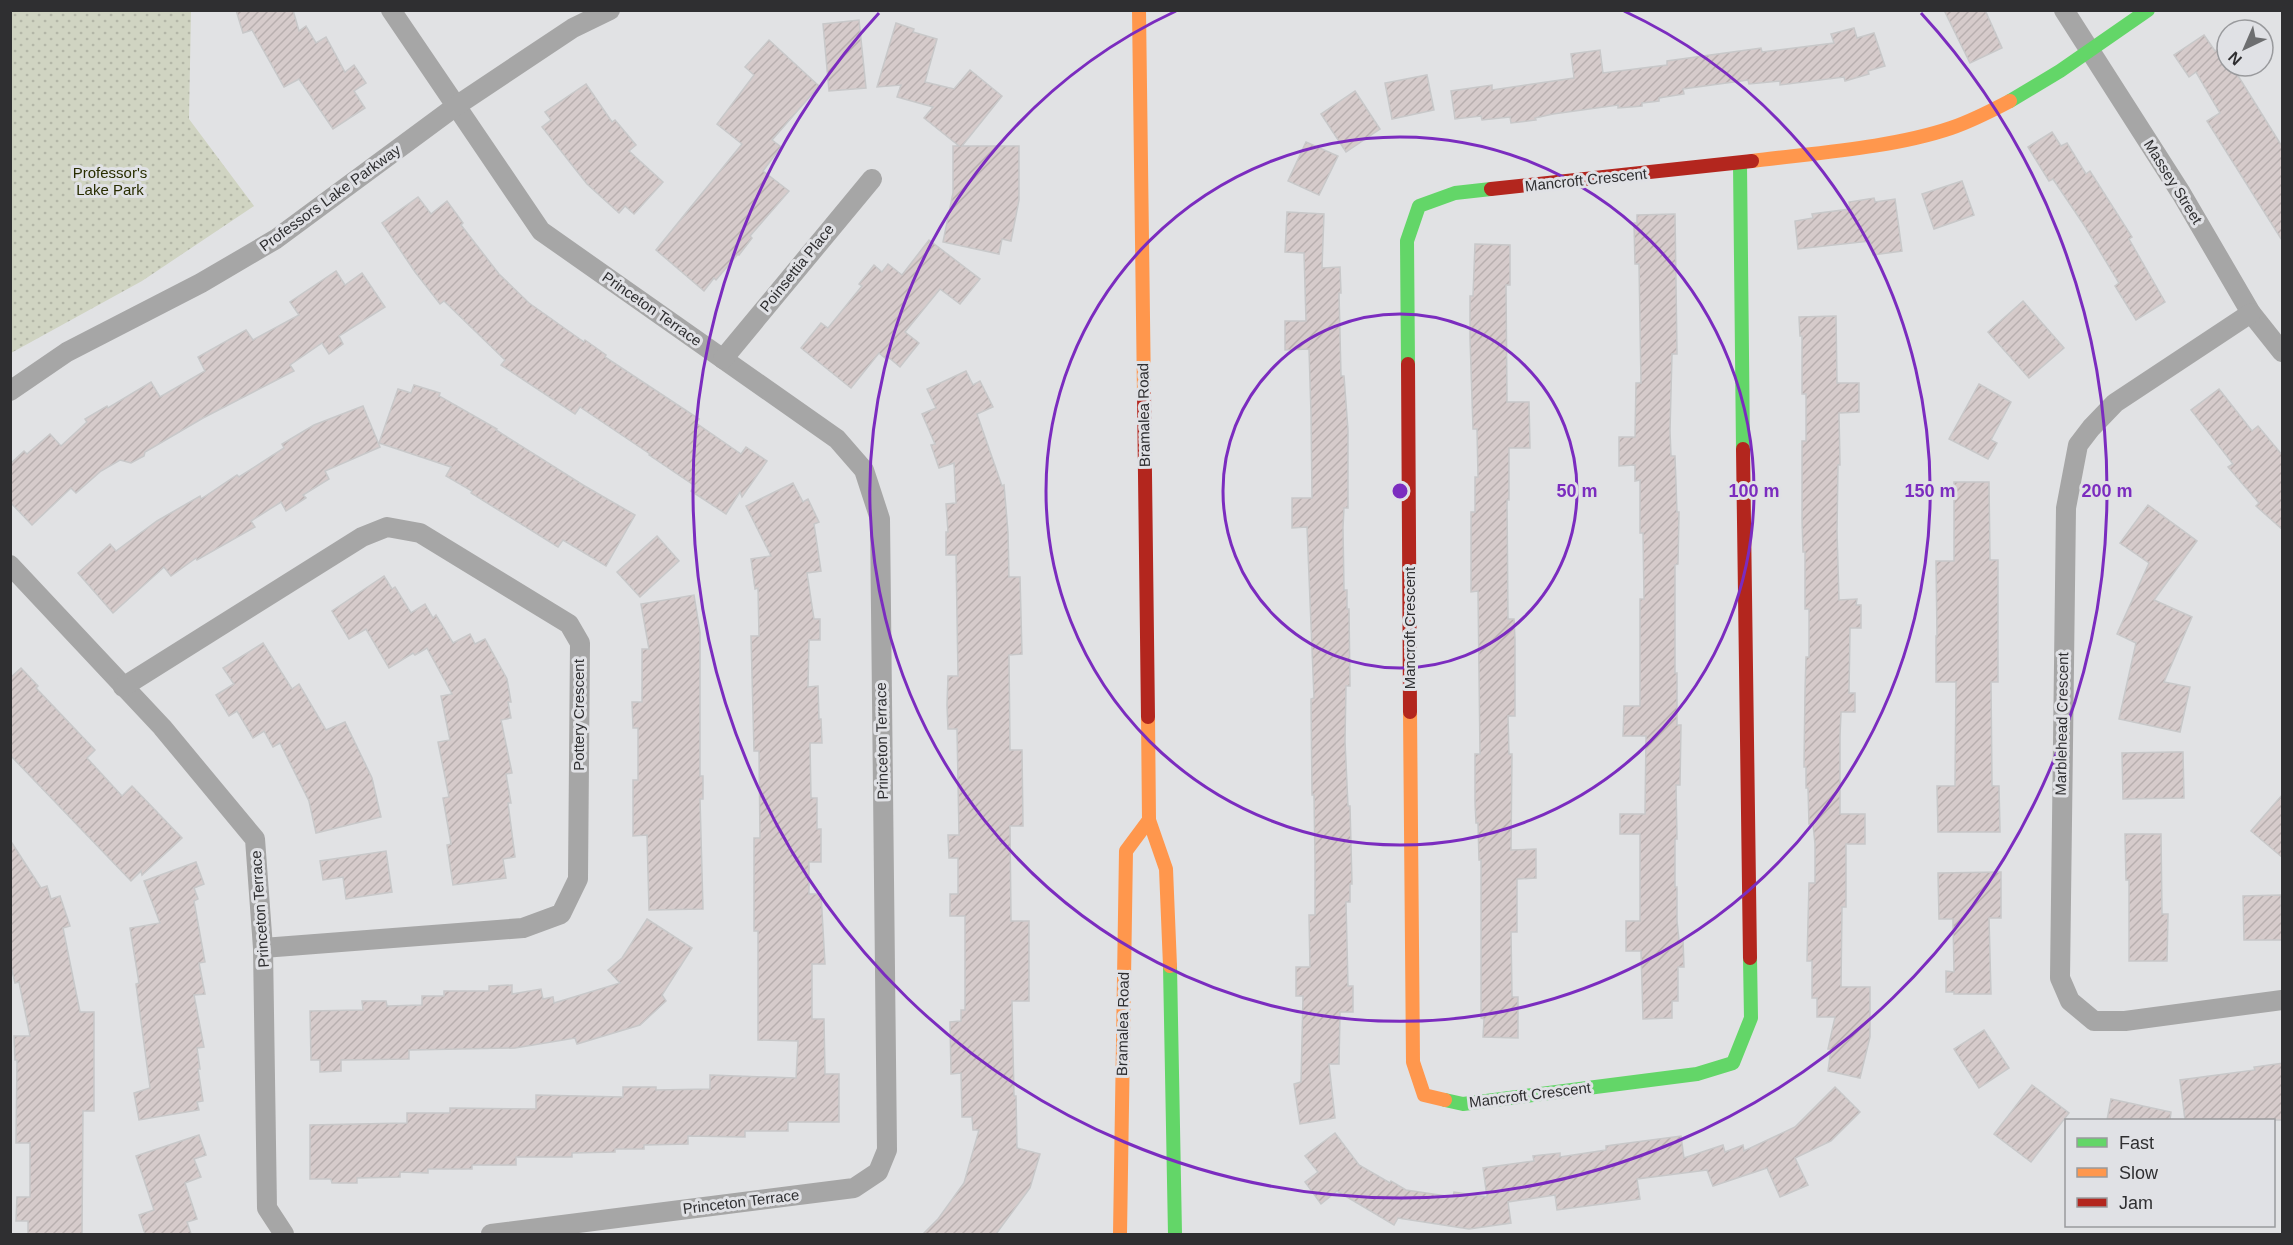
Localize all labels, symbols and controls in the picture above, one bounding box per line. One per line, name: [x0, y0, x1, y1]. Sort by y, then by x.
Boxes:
north arrow: [2215, 18, 2275, 78]
text: N: [2225, 48, 2245, 69]
street label: Massey Street: [2141, 137, 2206, 228]
street label: Professors Lake Parkway: [256, 140, 404, 254]
park label: Professor's Lake Park: [73, 164, 147, 198]
street label: Mancroft Crescent: [1524, 165, 1649, 194]
street label: Poinsettia Place: [756, 221, 837, 315]
street label: Princeton Terrace: [599, 268, 705, 349]
street label: Bramalea Road: [1134, 363, 1153, 467]
centre of rings: [1390, 481, 1410, 501]
text: 50 m: [1556, 481, 1598, 501]
text: 100 m: [1728, 481, 1780, 501]
text: 150 m: [1904, 481, 1956, 501]
text: 200 m: [2081, 481, 2133, 501]
street label: Mancroft Crescent: [1401, 566, 1418, 689]
street label: Marblehead Crescent: [2052, 651, 2071, 796]
street label: Pottery Crescent: [570, 658, 587, 771]
street label: Princeton Terrace: [872, 682, 891, 800]
street label: Princeton Terrace: [247, 850, 272, 968]
street label: Bramalea Road: [1113, 972, 1132, 1076]
street label: Mancroft Crescent: [1468, 1078, 1593, 1110]
legend: [2065, 1119, 2275, 1227]
text: Fast: [2119, 1133, 2154, 1153]
text: Slow: [2119, 1163, 2159, 1183]
street label: Princeton Terrace: [682, 1186, 800, 1217]
text: Jam: [2119, 1193, 2153, 1213]

